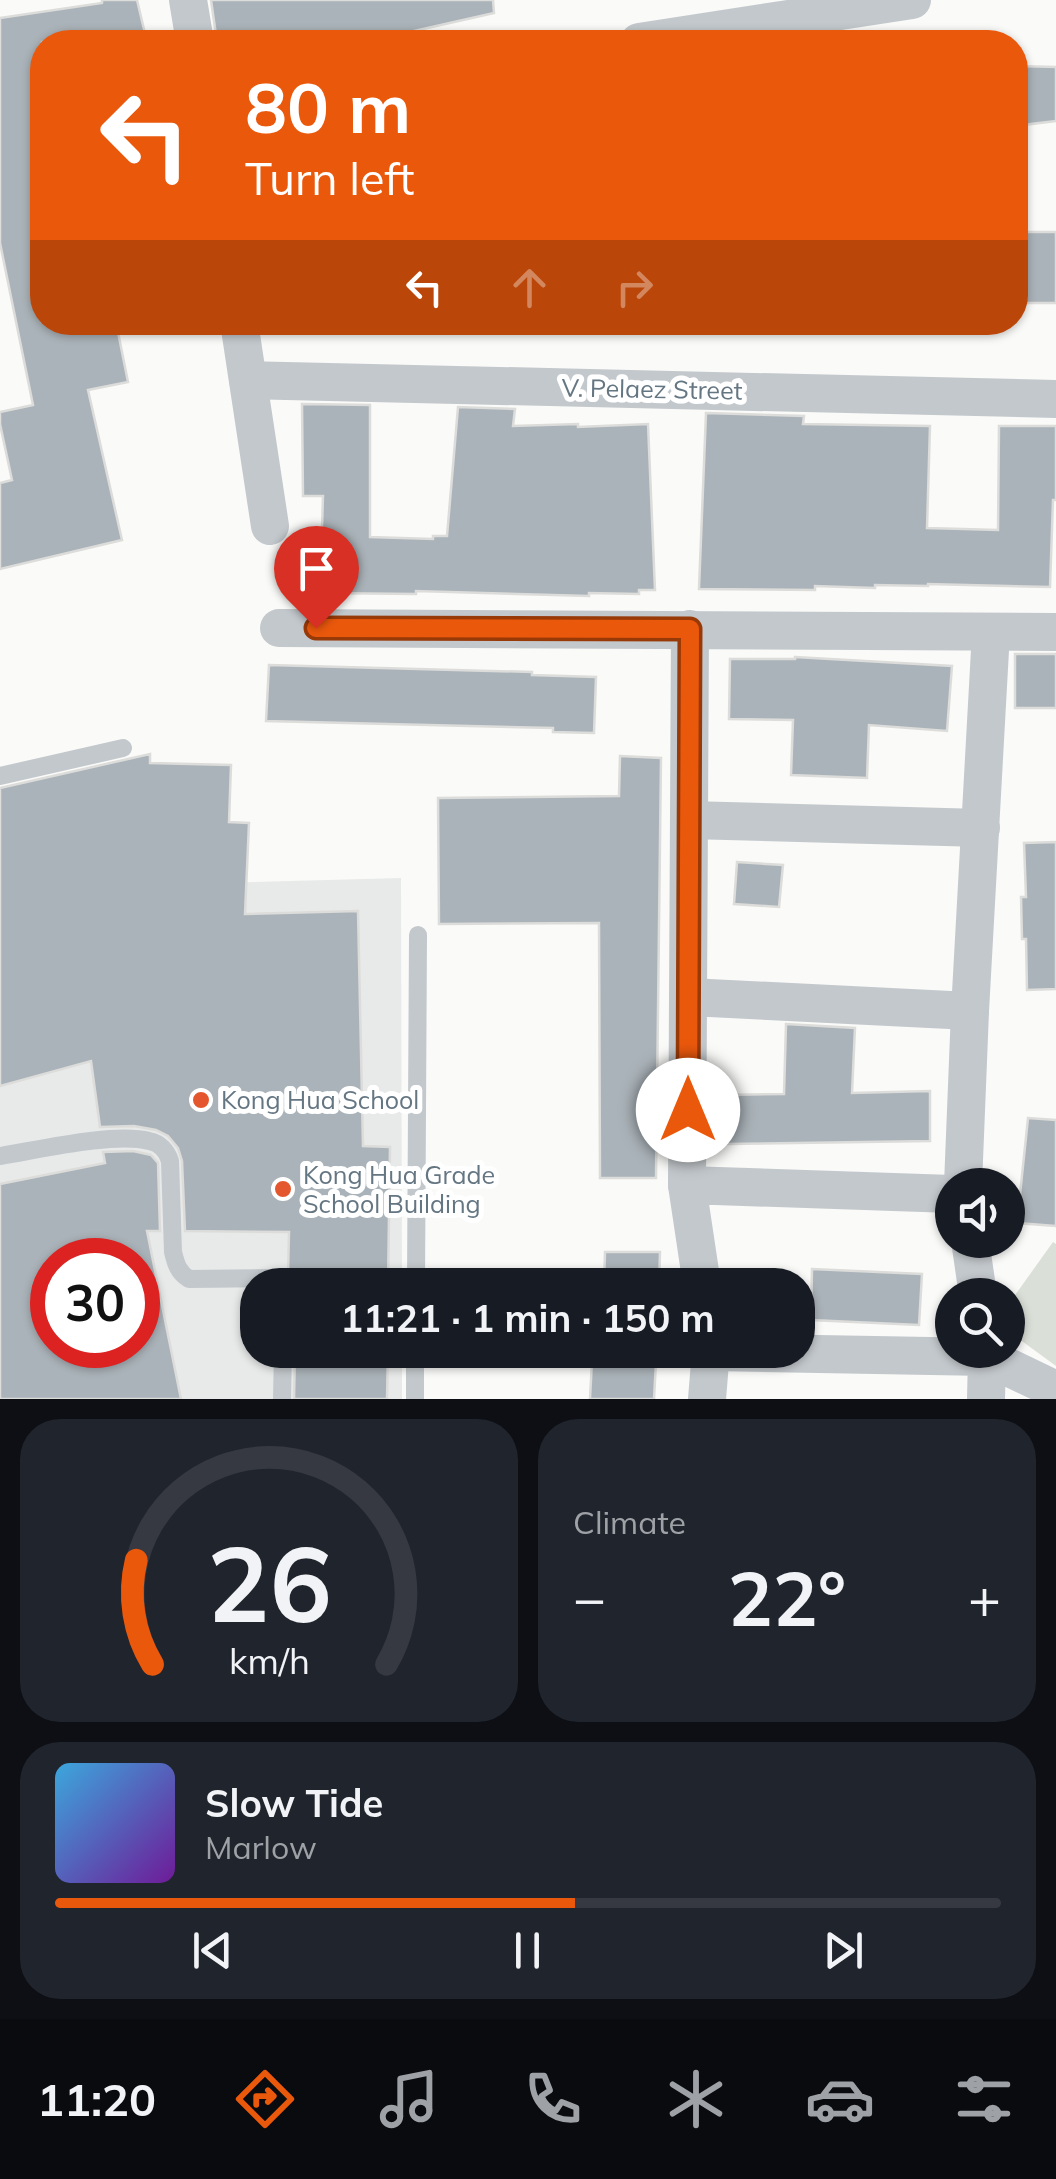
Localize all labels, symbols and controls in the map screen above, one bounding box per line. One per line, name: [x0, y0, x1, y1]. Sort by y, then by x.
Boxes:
text: 80 m: [245, 63, 411, 151]
icon: left: [80, 70, 210, 200]
text: Turn left: [245, 150, 414, 206]
icon: left: [397, 260, 452, 315]
icon: ahead: [502, 260, 557, 315]
icon: right: [607, 260, 662, 315]
street label: V. Pelaez Street: [561, 371, 743, 406]
pin: [274, 526, 359, 629]
icon: arrive: [289, 541, 344, 596]
position arrow: [636, 1058, 740, 1162]
place label: Kong Hua School: [221, 1084, 419, 1115]
marker: Kong Hua School: [190, 1089, 212, 1111]
place label: Kong Hua Grade School Building: [303, 1159, 495, 1219]
map controls: [935, 1168, 1025, 1368]
button: sound: [935, 1168, 1025, 1258]
marker: Kong Hua Grade School Building: [272, 1178, 294, 1200]
speed limit sign: 30: [30, 1238, 160, 1368]
button: search: [935, 1278, 1025, 1368]
text: 11:21 · 1 min · 150 m: [340, 1294, 715, 1342]
text: Climate: [573, 1502, 686, 1542]
text: 26: [207, 1517, 331, 1648]
text: 22°: [728, 1551, 846, 1645]
text: −: [573, 1563, 606, 1632]
text: +: [968, 1563, 1001, 1632]
text: km/h: [229, 1638, 309, 1683]
text: Slow Tide: [205, 1779, 383, 1827]
text: Marlow: [205, 1827, 317, 1867]
icon: previous: [185, 1923, 240, 1978]
icon: pause: [500, 1923, 555, 1978]
icon: next: [816, 1923, 871, 1978]
icon: directions: [230, 2064, 300, 2134]
icon: music: [374, 2064, 444, 2134]
icon: phone: [518, 2064, 588, 2134]
icon: climate: [661, 2064, 731, 2134]
icon: car: [805, 2064, 875, 2134]
icon: filters: [949, 2064, 1019, 2134]
text: 11:20: [37, 2071, 156, 2127]

